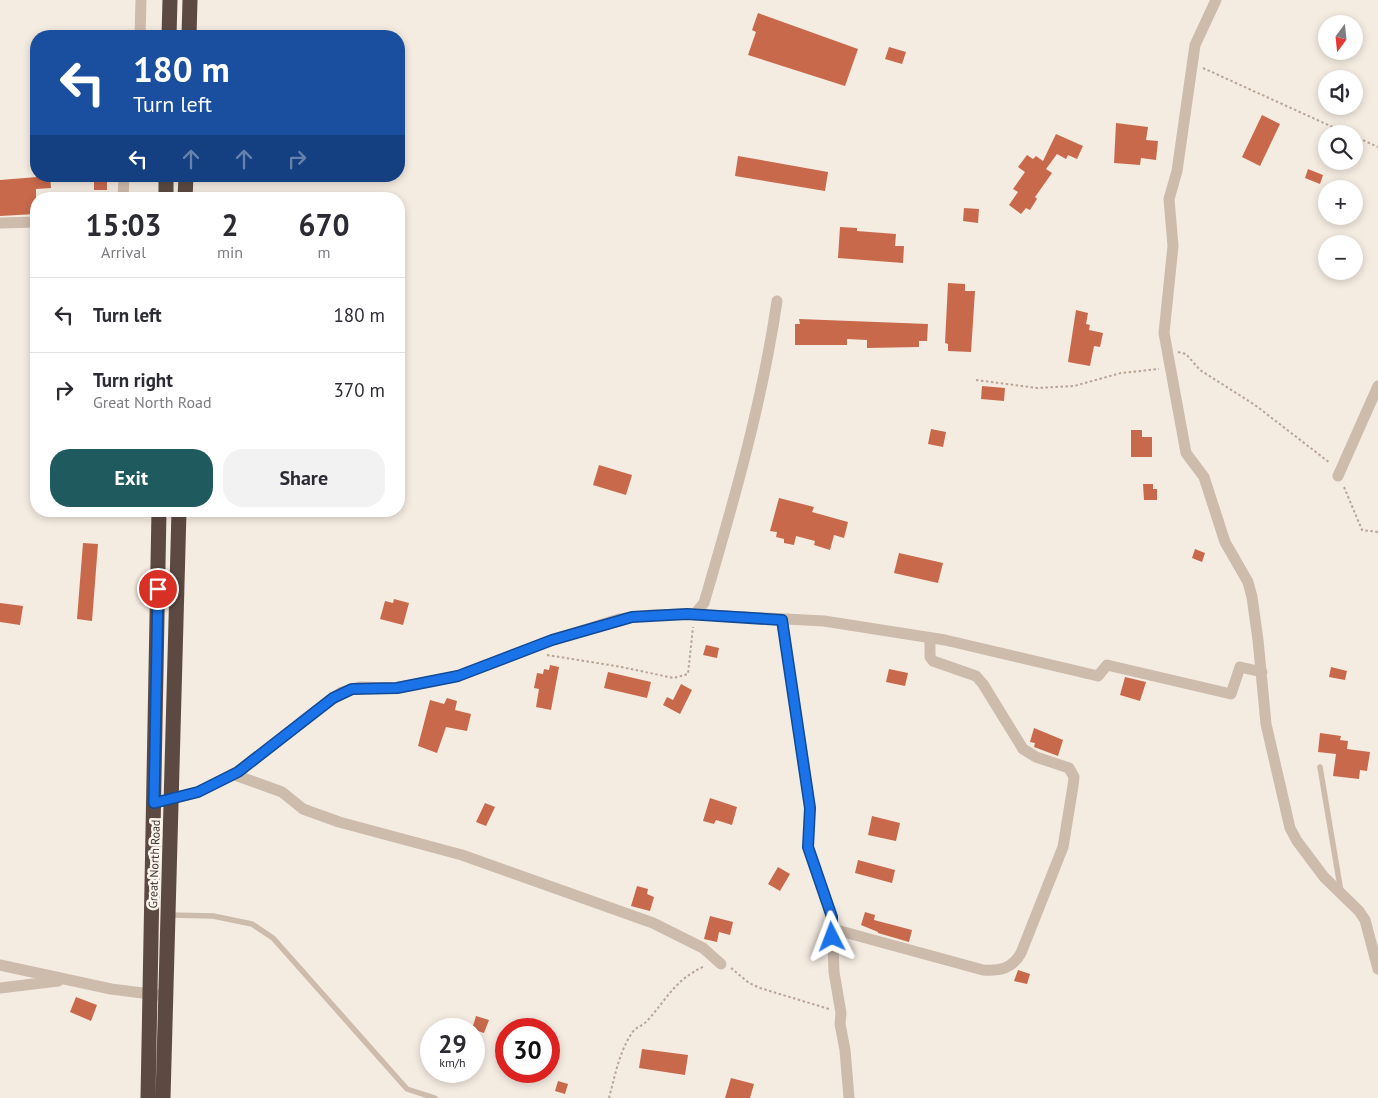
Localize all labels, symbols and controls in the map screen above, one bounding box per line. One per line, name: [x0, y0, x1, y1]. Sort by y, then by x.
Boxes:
north arrow: [1318, 15, 1362, 60]
map controls: [1318, 15, 1363, 280]
text: 180 m: [133, 46, 230, 92]
icon: left: [50, 50, 115, 115]
button: sound: [1318, 70, 1363, 115]
text: Turn left: [133, 90, 212, 118]
button: search: [1318, 125, 1363, 170]
icon: left: [124, 145, 152, 173]
icon: ahead: [177, 145, 205, 173]
icon: ahead: [230, 145, 258, 173]
icon: right: [283, 145, 311, 173]
button: +: [1318, 180, 1363, 225]
text: 15:03: [85, 205, 162, 244]
text: 2: [222, 205, 239, 244]
text: 670: [298, 205, 350, 244]
button: −: [1318, 235, 1363, 280]
text: Arrival: [101, 242, 146, 262]
text: min: [217, 242, 243, 262]
text: m: [318, 242, 331, 262]
icon: left: [50, 301, 78, 329]
text: Turn left: [93, 303, 162, 327]
text: 180 m: [333, 303, 385, 327]
text: Turn right: [93, 368, 173, 392]
icon: right: [50, 376, 78, 404]
text: 370 m: [333, 378, 385, 402]
text: Great North Road: [93, 392, 212, 412]
button: Exit: [50, 449, 213, 507]
button: Share: [223, 449, 385, 507]
pin: [137, 568, 179, 610]
icon: arrive: [144, 575, 172, 603]
street label: Great North Road: [145, 819, 163, 909]
position arrow: [805, 910, 857, 962]
speed limit sign: 30: [495, 1018, 560, 1083]
text: 29: [438, 1028, 467, 1060]
text: km/h: [439, 1055, 466, 1070]

